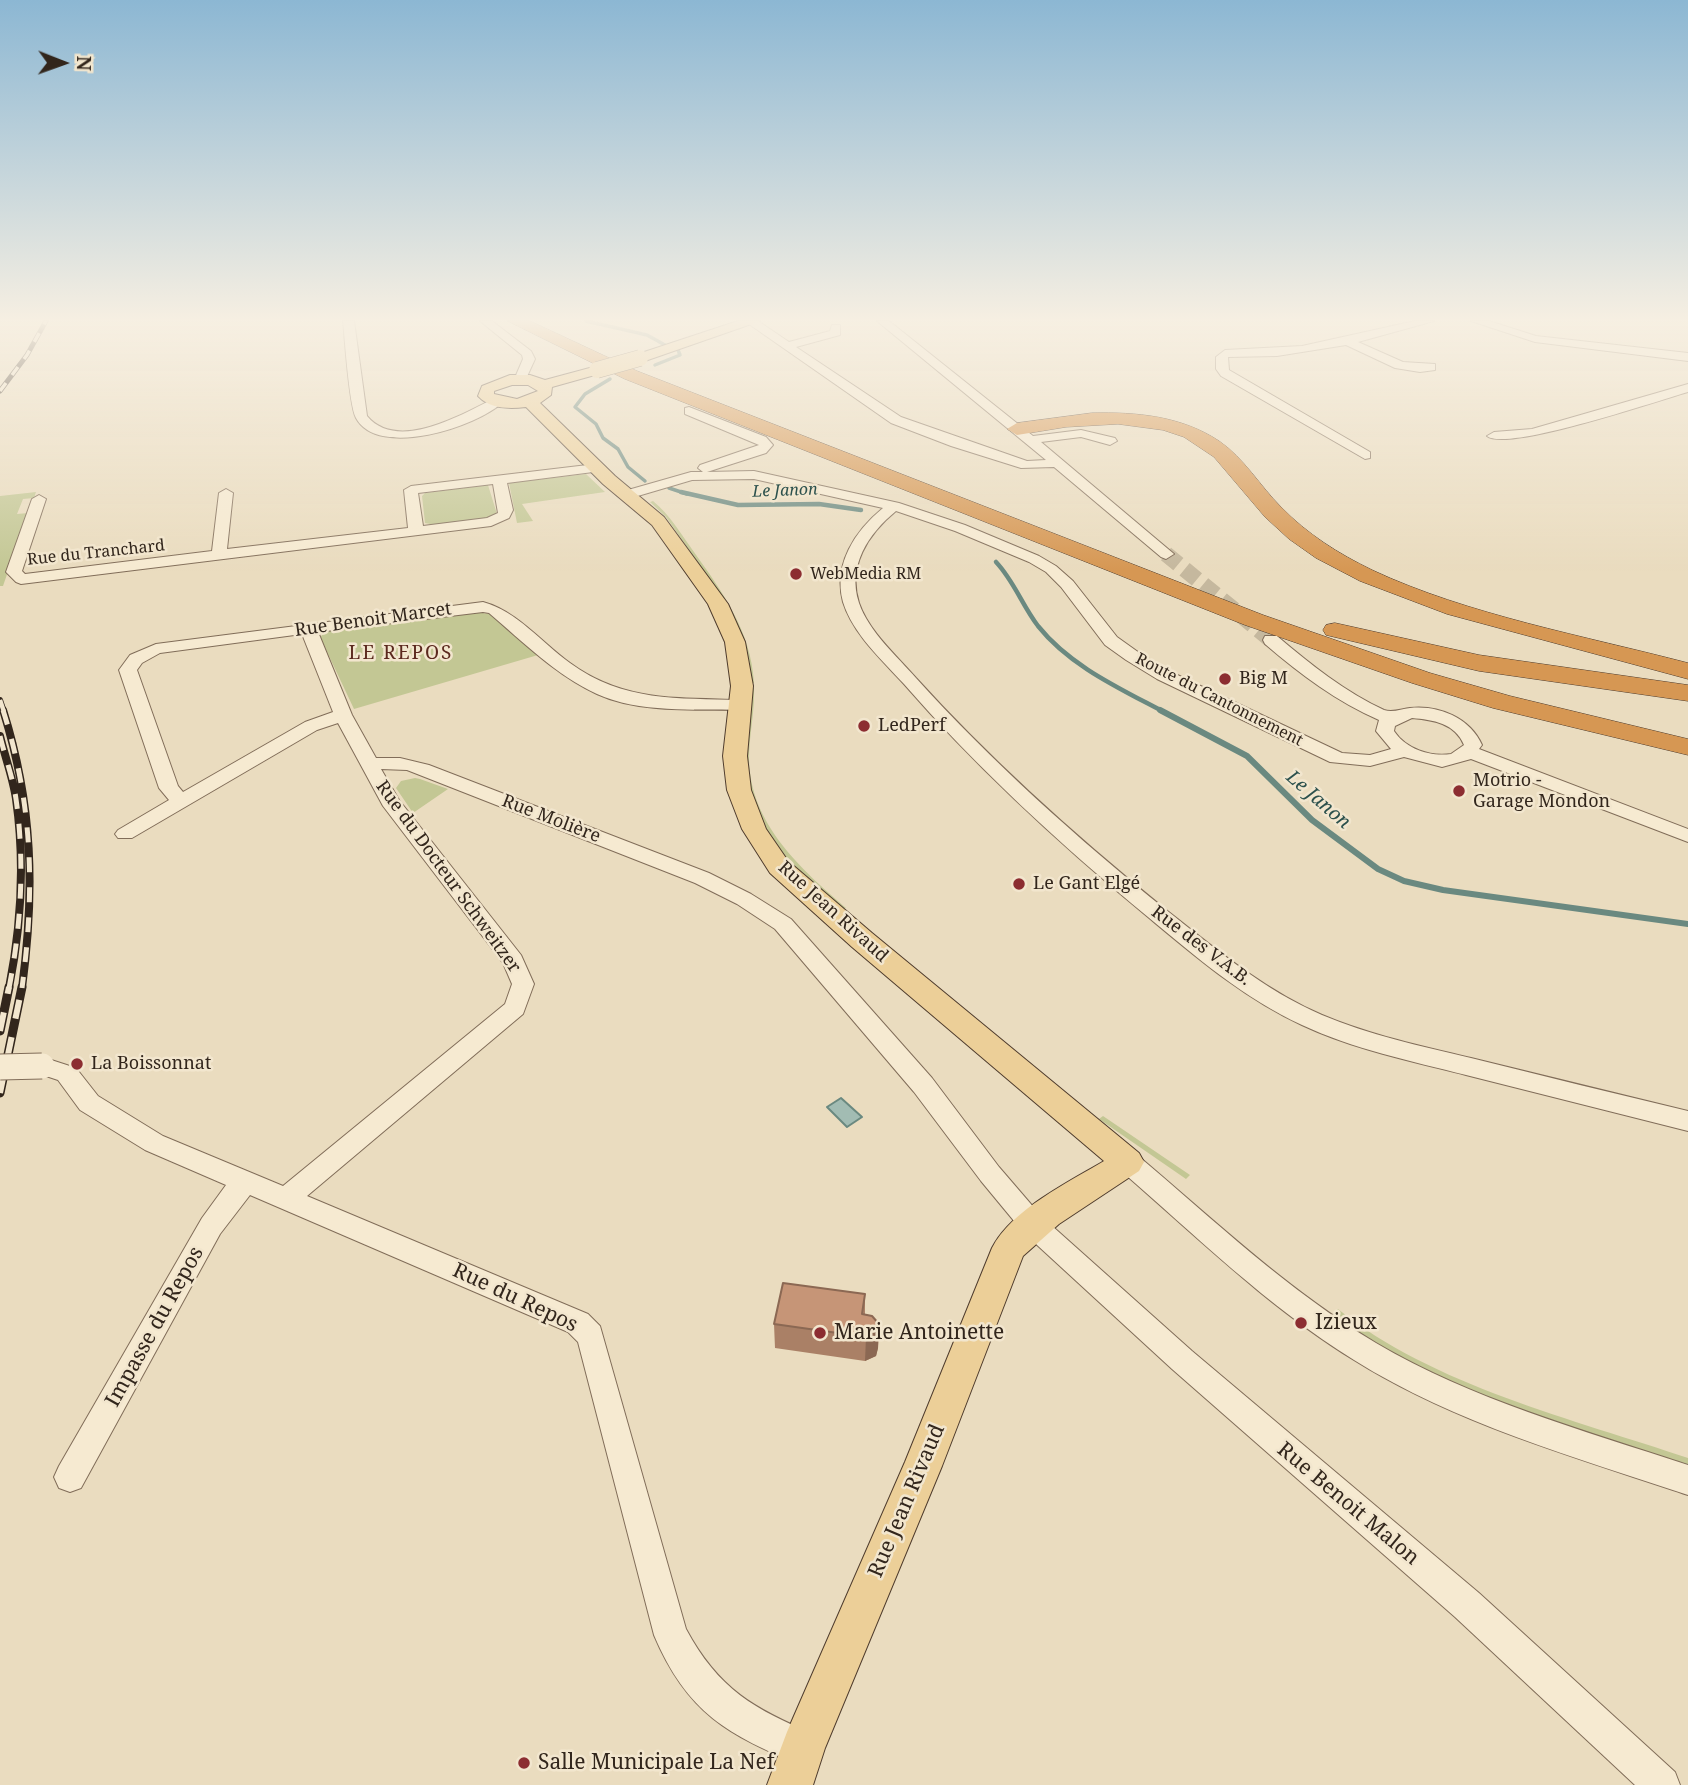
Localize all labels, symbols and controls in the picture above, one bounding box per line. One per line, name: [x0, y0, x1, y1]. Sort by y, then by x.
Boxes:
north arrow: [28, 28, 98, 98]
text: N: [71, 56, 97, 71]
water label: Le Janon: [752, 480, 818, 502]
street label: Rue du Tranchard: [26, 536, 166, 570]
place label: WebMedia RM: [810, 564, 921, 584]
marker: WebMedia RM: [788, 566, 804, 582]
street label: Rue Benoit Marcet: [293, 598, 453, 642]
district label: LE REPOS: [350, 643, 452, 665]
street label: Route du Cantonnement: [1132, 649, 1306, 751]
place label: Big M: [1239, 668, 1288, 690]
marker: Big M: [1217, 671, 1233, 687]
place label: LedPerf: [878, 715, 946, 737]
marker: LedPerf: [856, 718, 872, 734]
water label: Le Janon: [1281, 766, 1355, 834]
place label: Motrio - Garage Mondon: [1473, 770, 1610, 812]
street label: Rue du Docteur Schweitzer: [371, 777, 525, 977]
marker: Motrio - Garage Mondon: [1451, 783, 1467, 799]
street label: Rue Molière: [499, 790, 603, 848]
street label: Rue Jean Rivaud: [774, 857, 892, 967]
place label: Le Gant Elgé: [1033, 873, 1140, 895]
marker: Le Gant Elgé: [1011, 876, 1027, 892]
street label: Rue des V.A.B.: [1147, 902, 1255, 990]
place label: La Boissonnat: [91, 1053, 211, 1075]
marker: La Boissonnat: [69, 1056, 85, 1072]
street label: Impasse du Repos: [101, 1243, 209, 1411]
street label: Rue du Repos: [449, 1258, 581, 1338]
place label: Izieux: [1315, 1310, 1377, 1336]
marker: Izieux: [1293, 1315, 1309, 1331]
place label: Marie Antoinette: [834, 1320, 1004, 1346]
marker: Marie Antoinette: [812, 1325, 828, 1341]
street label: Rue Jean Rivaud: [863, 1421, 951, 1581]
street label: Rue Benoit Malon: [1272, 1437, 1424, 1571]
place label: Salle Municipale La Nef: [538, 1750, 775, 1776]
marker: Salle Municipale La Nef: [516, 1755, 532, 1771]

